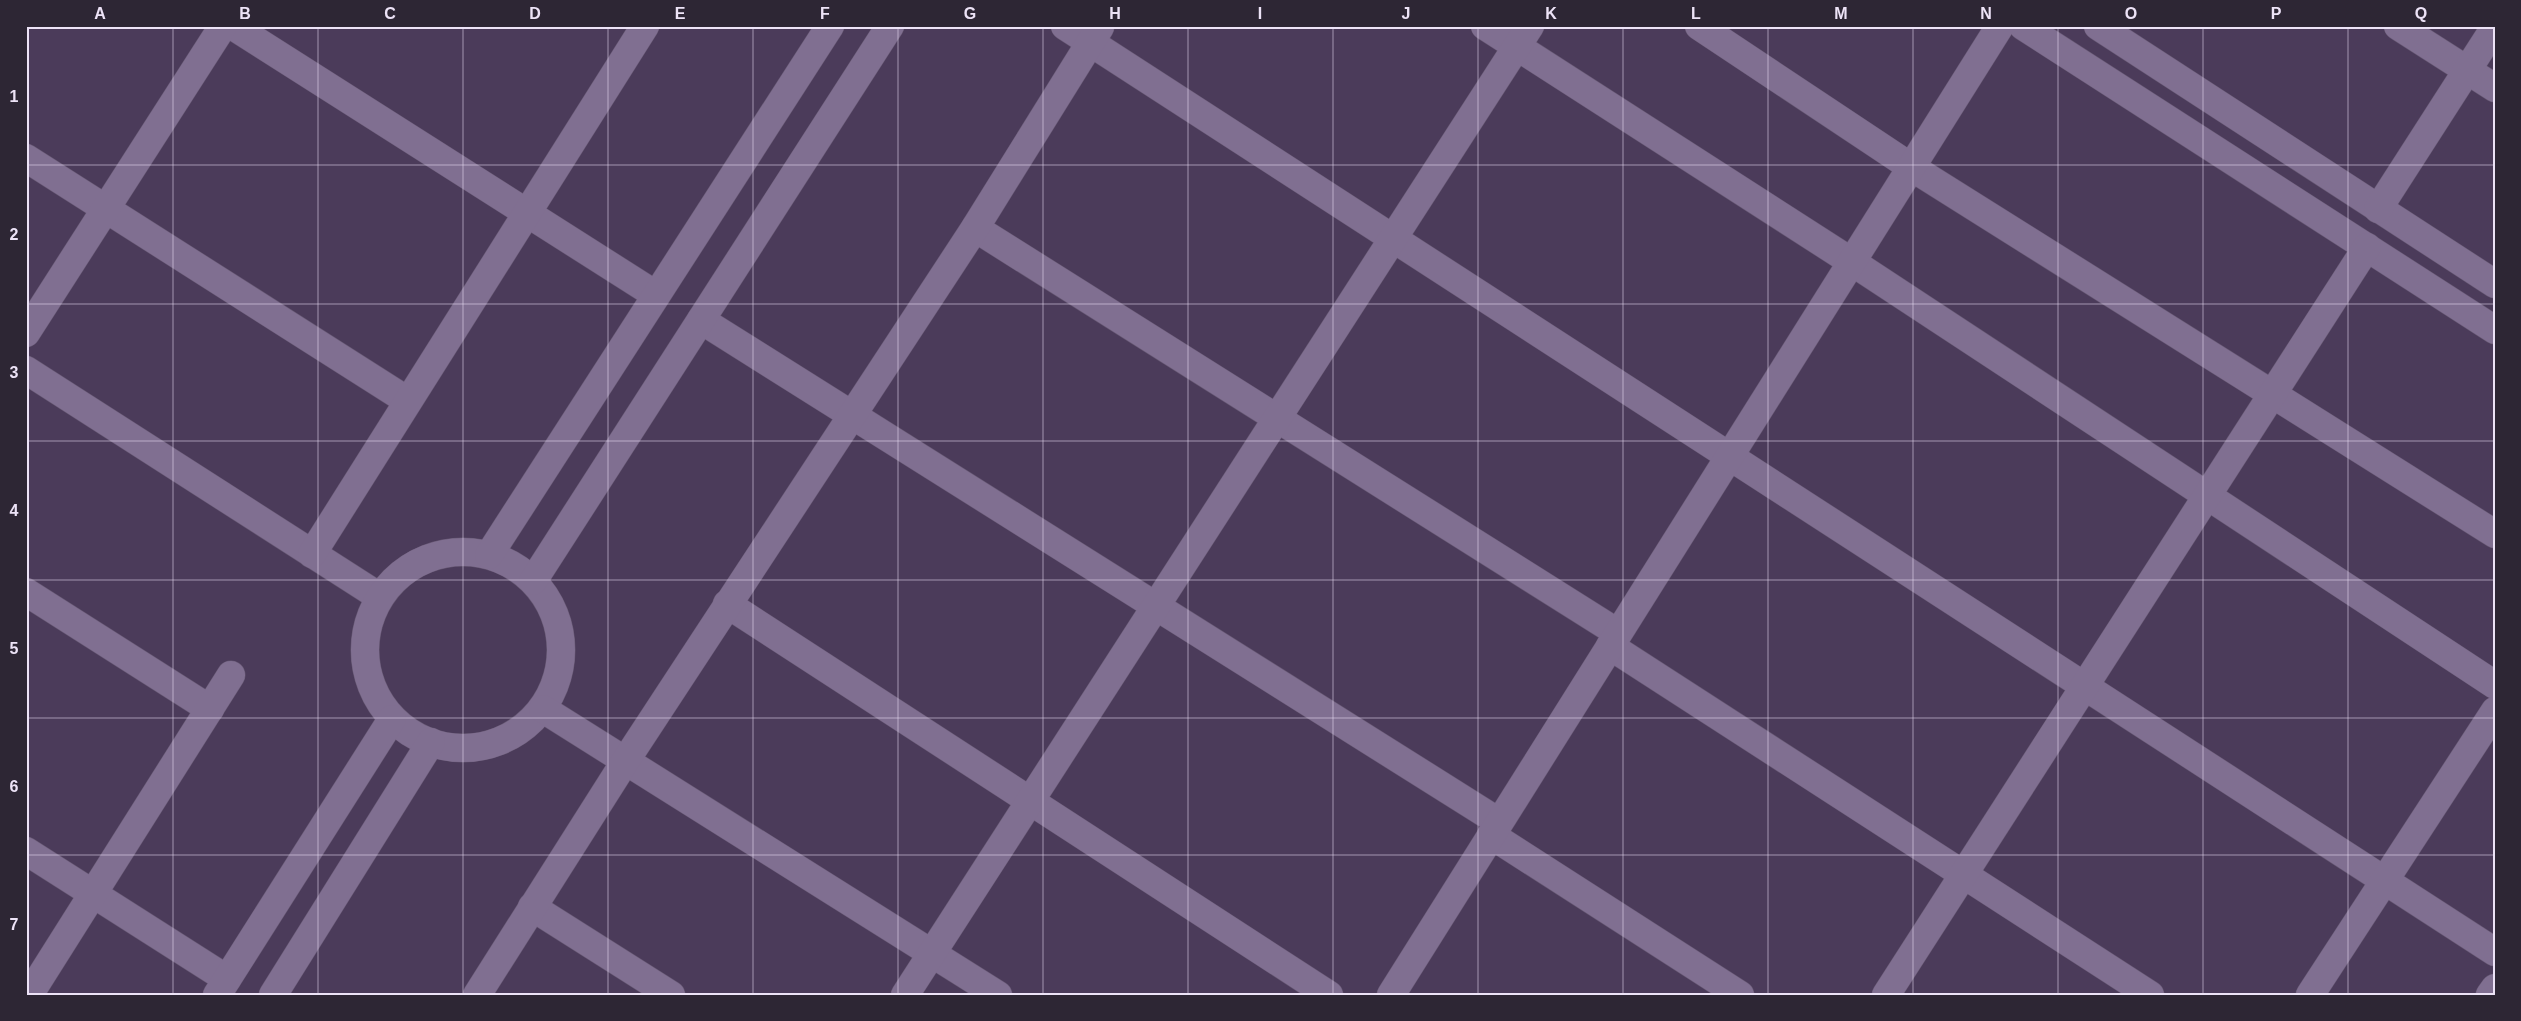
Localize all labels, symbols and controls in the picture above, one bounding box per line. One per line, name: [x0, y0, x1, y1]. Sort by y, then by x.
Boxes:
text: A: [94, 5, 106, 22]
text: B: [239, 5, 251, 22]
text: C: [384, 5, 396, 22]
text: D: [529, 5, 541, 22]
text: E: [675, 5, 686, 22]
text: F: [820, 5, 830, 22]
text: G: [964, 5, 976, 22]
text: H: [1109, 5, 1121, 22]
text: I: [1258, 5, 1262, 22]
text: J: [1402, 5, 1410, 22]
text: K: [1545, 5, 1557, 22]
text: L: [1691, 5, 1701, 22]
text: M: [1834, 5, 1848, 22]
text: N: [1980, 5, 1992, 22]
text: O: [2125, 5, 2137, 22]
text: P: [2271, 5, 2282, 22]
text: Q: [2415, 5, 2427, 22]
text: 1: [10, 88, 19, 105]
text: 2: [10, 226, 19, 243]
text: 3: [10, 364, 19, 381]
text: 4: [10, 502, 19, 519]
text: 5: [10, 640, 19, 657]
text: 6: [10, 778, 19, 795]
text: 7: [10, 916, 19, 933]

